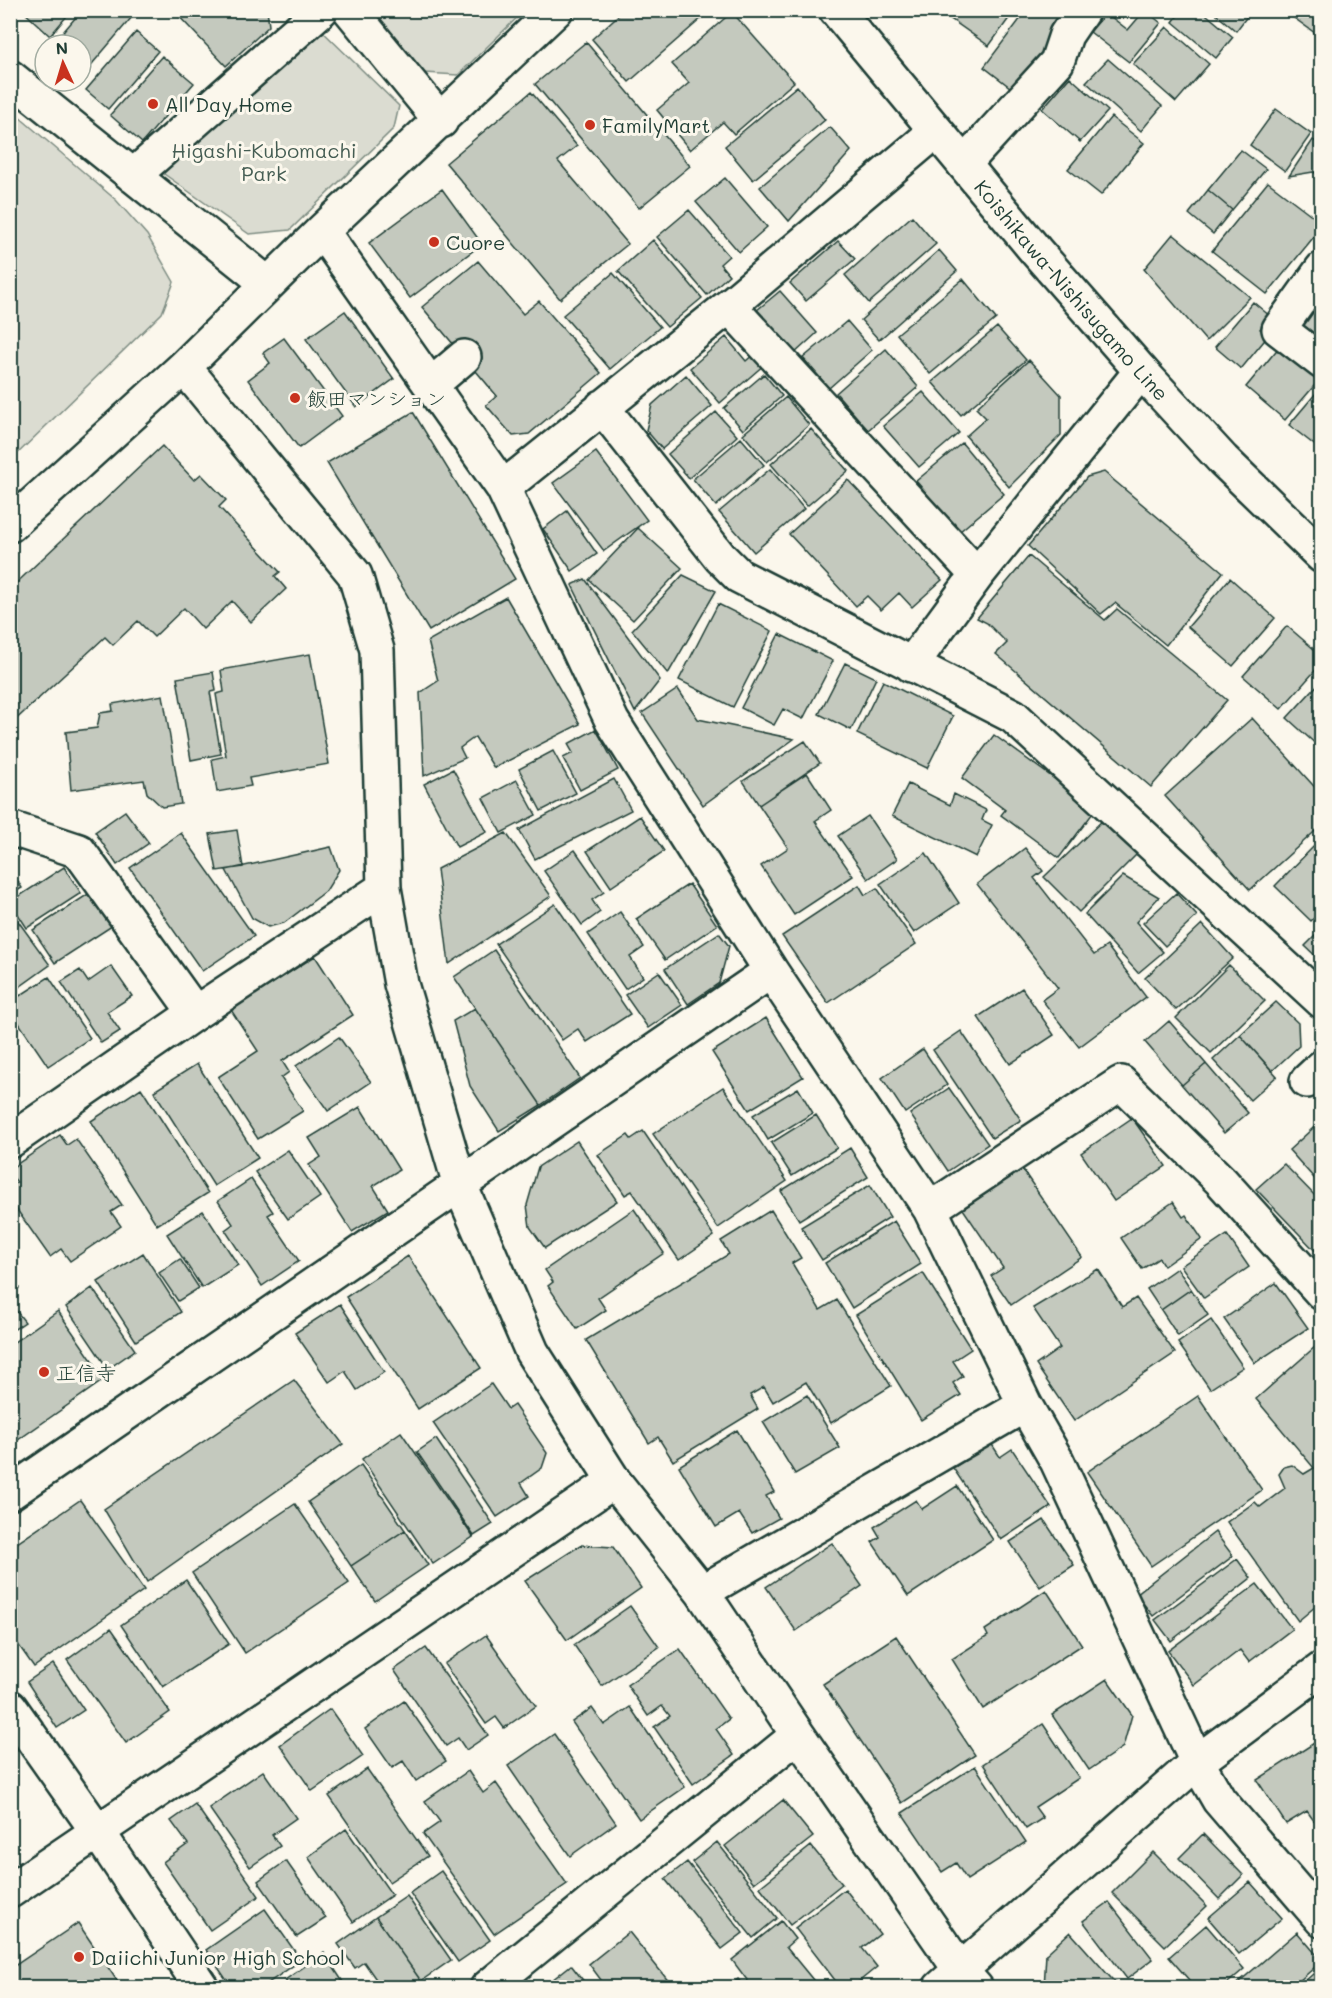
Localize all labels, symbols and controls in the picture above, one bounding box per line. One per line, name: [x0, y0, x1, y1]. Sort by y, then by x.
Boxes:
north arrow: [33, 33, 93, 93]
text: N: [55, 37, 69, 58]
place label: All Day Home: [165, 91, 293, 117]
marker: All Day Home: [146, 97, 160, 111]
place label: FamilyMart: [602, 112, 710, 138]
marker: FamilyMart: [583, 118, 597, 132]
park label: Higashi-Kubomachi Park: [171, 137, 357, 186]
street label: Koishikawa-Nishisugamo Line: [969, 174, 1175, 406]
place label: Cuore: [446, 229, 506, 255]
marker: Cuore: [427, 235, 441, 249]
place label: 飯田マンション: [307, 385, 446, 411]
marker: 飯田マンション: [288, 391, 302, 405]
place label: 正信寺: [56, 1359, 116, 1385]
marker: 正信寺: [37, 1365, 51, 1379]
place label: Daiichi Junior High School: [91, 1944, 345, 1970]
marker: Daiichi Junior High School: [72, 1950, 86, 1964]

